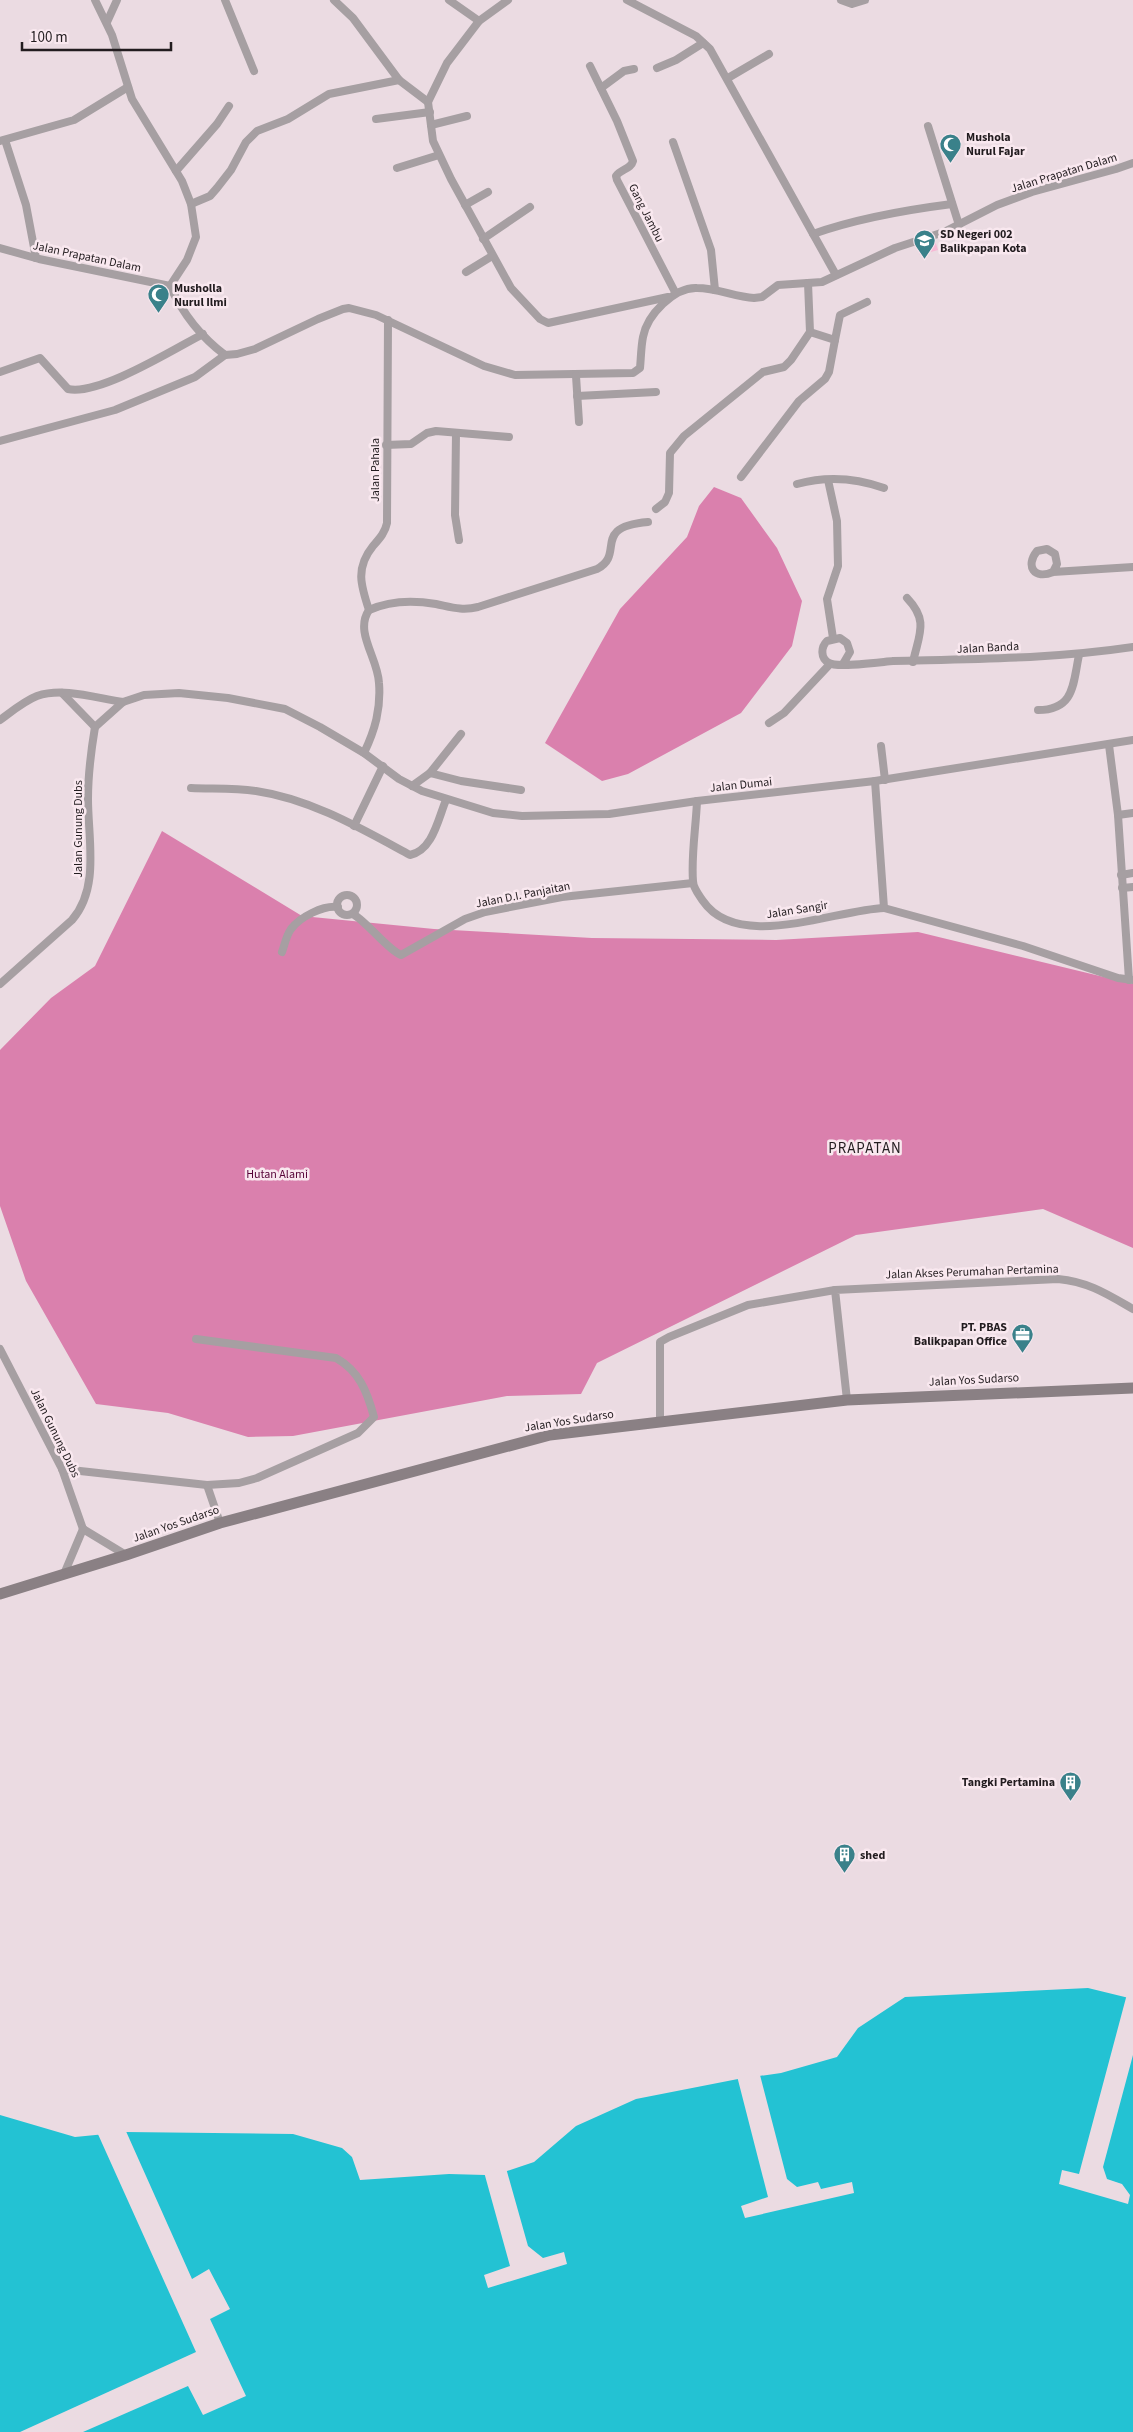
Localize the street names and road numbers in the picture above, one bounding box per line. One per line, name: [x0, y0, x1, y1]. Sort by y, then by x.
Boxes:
street label: Jalan Prapatan Dalam: [1009, 149, 1119, 197]
street label: Gang Jambu: [624, 181, 668, 245]
street label: Jalan Prapatan Dalam: [31, 237, 143, 277]
street label: Jalan Pahala: [367, 438, 384, 502]
street label: Jalan Banda: [956, 638, 1020, 658]
street label: Jalan Dumai: [709, 773, 773, 797]
street label: Jalan Gunung Dubs: [70, 780, 87, 878]
street label: Jalan D.I. Panjaitan: [474, 877, 572, 913]
street label: Jalan Sangir: [765, 897, 830, 923]
street label: Jalan Akses Perumahan Pertamina: [885, 1260, 1059, 1284]
street label: Jalan Yos Sudarso: [928, 1369, 1020, 1391]
street label: Jalan Gunung Dubs: [26, 1385, 84, 1481]
street label: Jalan Yos Sudarso: [523, 1406, 615, 1436]
street label: Jalan Yos Sudarso: [131, 1501, 221, 1547]

